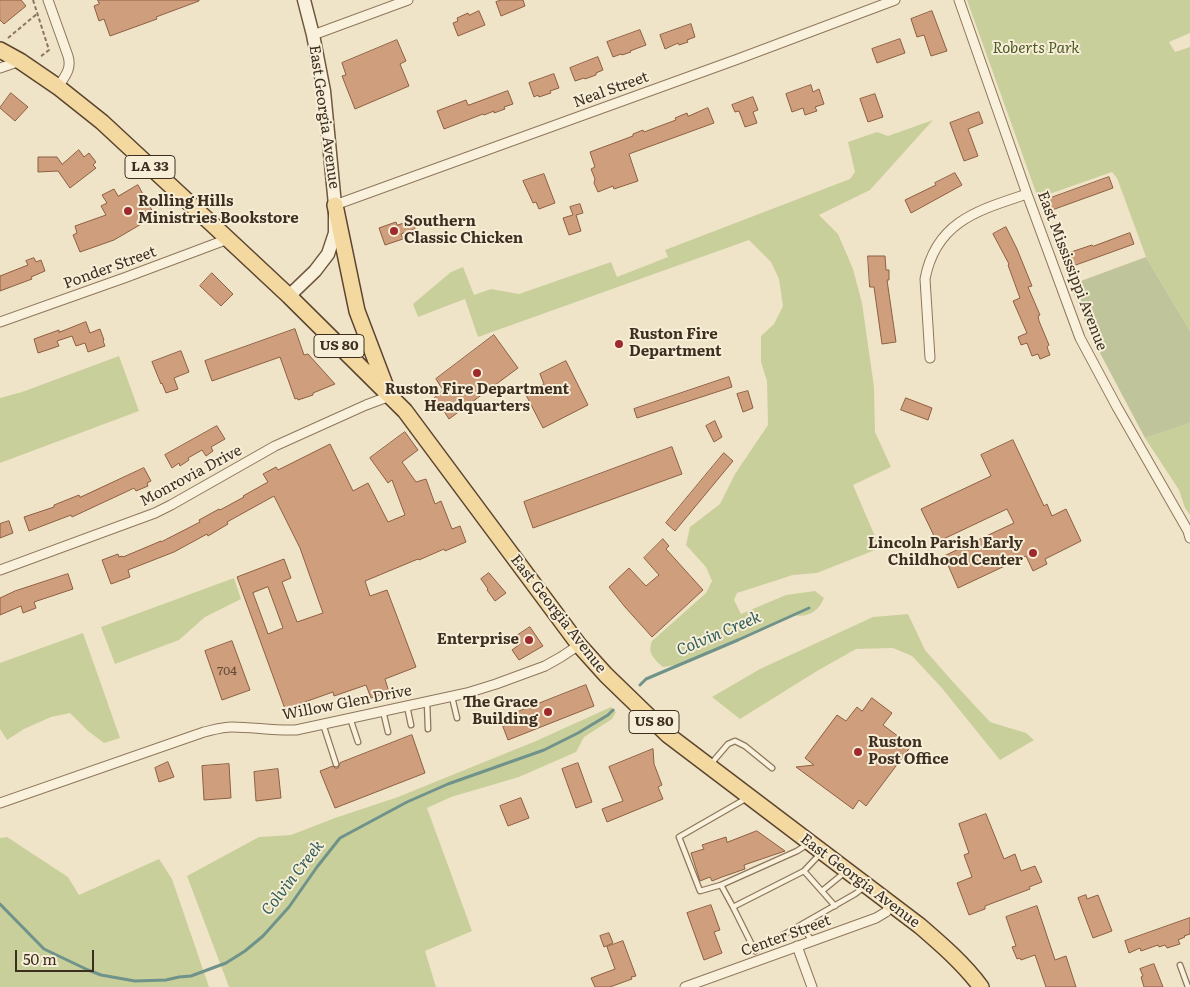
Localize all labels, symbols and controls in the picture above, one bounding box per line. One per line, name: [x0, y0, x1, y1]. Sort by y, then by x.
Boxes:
park label: Roberts Park: [992, 40, 1080, 58]
street label: East Georgia Avenue: [305, 44, 343, 190]
street label: Neal Street: [571, 68, 651, 112]
road number: LA 33: [125, 156, 175, 178]
street label: East Mississippi Avenue: [1033, 189, 1111, 353]
place label: Rolling Hills Ministries Bookstore: [138, 193, 299, 228]
marker: Rolling Hills Ministries Bookstore: [122, 205, 134, 217]
place label: Southern Classic Chicken: [404, 213, 523, 248]
marker: Southern Classic Chicken: [388, 225, 400, 237]
street label: Ponder Street: [61, 243, 159, 293]
place label: Ruston Fire Department: [629, 326, 722, 361]
road number: US 80: [314, 334, 364, 358]
marker: Ruston Fire Department: [613, 338, 625, 350]
marker: Ruston Fire Department Headquarters: [471, 367, 483, 379]
place label: Ruston Fire Department Headquarters: [385, 381, 569, 416]
street label: Monrovia Drive: [137, 442, 245, 510]
place label: Lincoln Parish Early Childhood Center: [868, 535, 1023, 570]
marker: Lincoln Parish Early Childhood Center: [1027, 547, 1039, 559]
street label: East Georgia Avenue: [506, 551, 610, 677]
water label: Colvin Creek: [674, 608, 764, 660]
place label: Enterprise: [437, 631, 519, 649]
marker: Enterprise: [523, 634, 535, 646]
house number: 704: [217, 664, 237, 678]
street label: Willow Glen Drive: [281, 682, 413, 724]
place label: The Grace Building: [463, 694, 538, 729]
marker: The Grace Building: [542, 706, 554, 718]
road number: US 80: [629, 710, 679, 734]
place label: Ruston Post Office: [868, 734, 949, 769]
marker: Ruston Post Office: [852, 746, 864, 758]
street label: East Georgia Avenue: [797, 830, 923, 932]
water label: Colvin Creek: [258, 837, 328, 919]
street label: Center Street: [739, 911, 833, 961]
scale bar: [18, 940, 96, 972]
text: 50 m: [23, 947, 57, 970]

